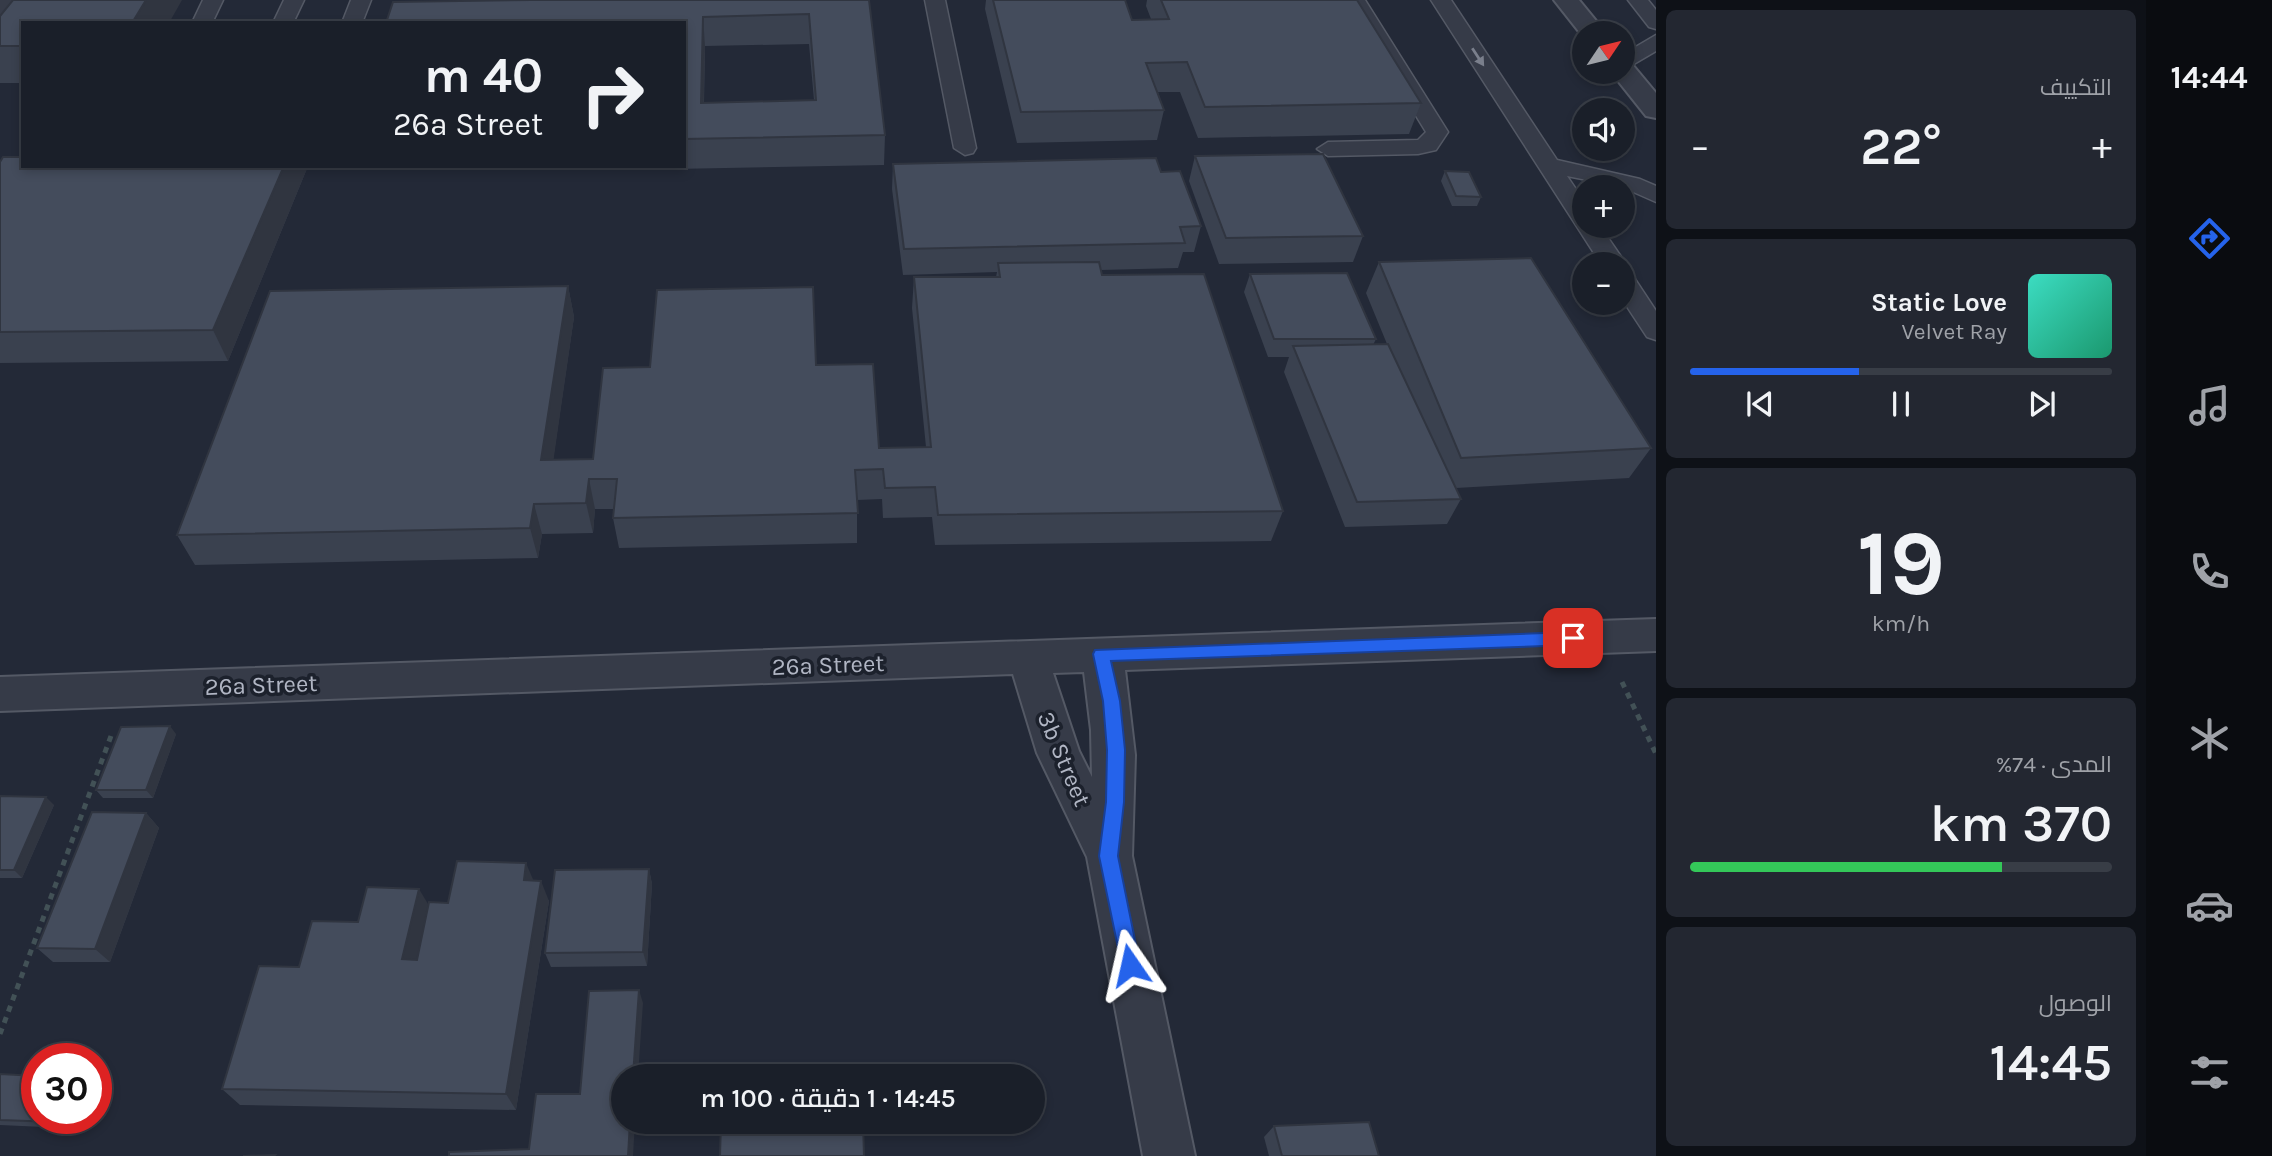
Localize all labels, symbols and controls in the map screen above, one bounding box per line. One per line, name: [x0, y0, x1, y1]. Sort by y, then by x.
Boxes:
north arrow: [1572, 21, 1634, 84]
map controls: [1572, 21, 1635, 315]
text: 40 m: [424, 47, 543, 104]
one-way arrow: [1471, 48, 1485, 66]
icon: right: [567, 49, 658, 140]
text: 14:44: [2170, 59, 2248, 96]
text: التكييف: [2040, 74, 2112, 101]
button: sound: [1572, 98, 1635, 161]
text: 26a Street: [393, 106, 543, 143]
text: 22°: [1860, 116, 1942, 177]
text: −: [1690, 124, 1710, 169]
text: +: [2092, 124, 2112, 169]
button: +: [1572, 175, 1635, 238]
icon: directions: [2185, 214, 2234, 263]
button: −: [1572, 252, 1635, 315]
text: Static Love: [1871, 287, 2007, 318]
text: Velvet Ray: [1902, 318, 2007, 345]
icon: music: [2185, 381, 2234, 430]
icon: previous: [1741, 385, 1779, 423]
icon: pause: [1882, 385, 1920, 423]
icon: next: [2023, 385, 2061, 423]
text: 19: [1857, 511, 1945, 617]
icon: phone: [2185, 547, 2234, 596]
pin: [1543, 608, 1603, 668]
text: km/h: [1872, 610, 1930, 637]
icon: arrive: [1554, 619, 1592, 657]
street label: 26a Street: [771, 649, 885, 681]
street label: 26a Street: [204, 669, 318, 701]
street label: 3b Street: [1032, 708, 1096, 810]
icon: climate: [2185, 714, 2234, 763]
text: المدى · 74%: [1996, 751, 2112, 778]
text: 370 km: [1930, 793, 2112, 854]
icon: car: [2185, 881, 2234, 930]
position arrow: [1093, 928, 1167, 1002]
text: الوصول: [2039, 990, 2112, 1017]
text: 14:45: [1990, 1032, 2112, 1093]
speed limit sign: 30: [21, 1043, 112, 1134]
icon: filters: [2185, 1048, 2234, 1097]
text: 14:45 · 1 دقيقة · 100 m: [700, 1083, 956, 1114]

